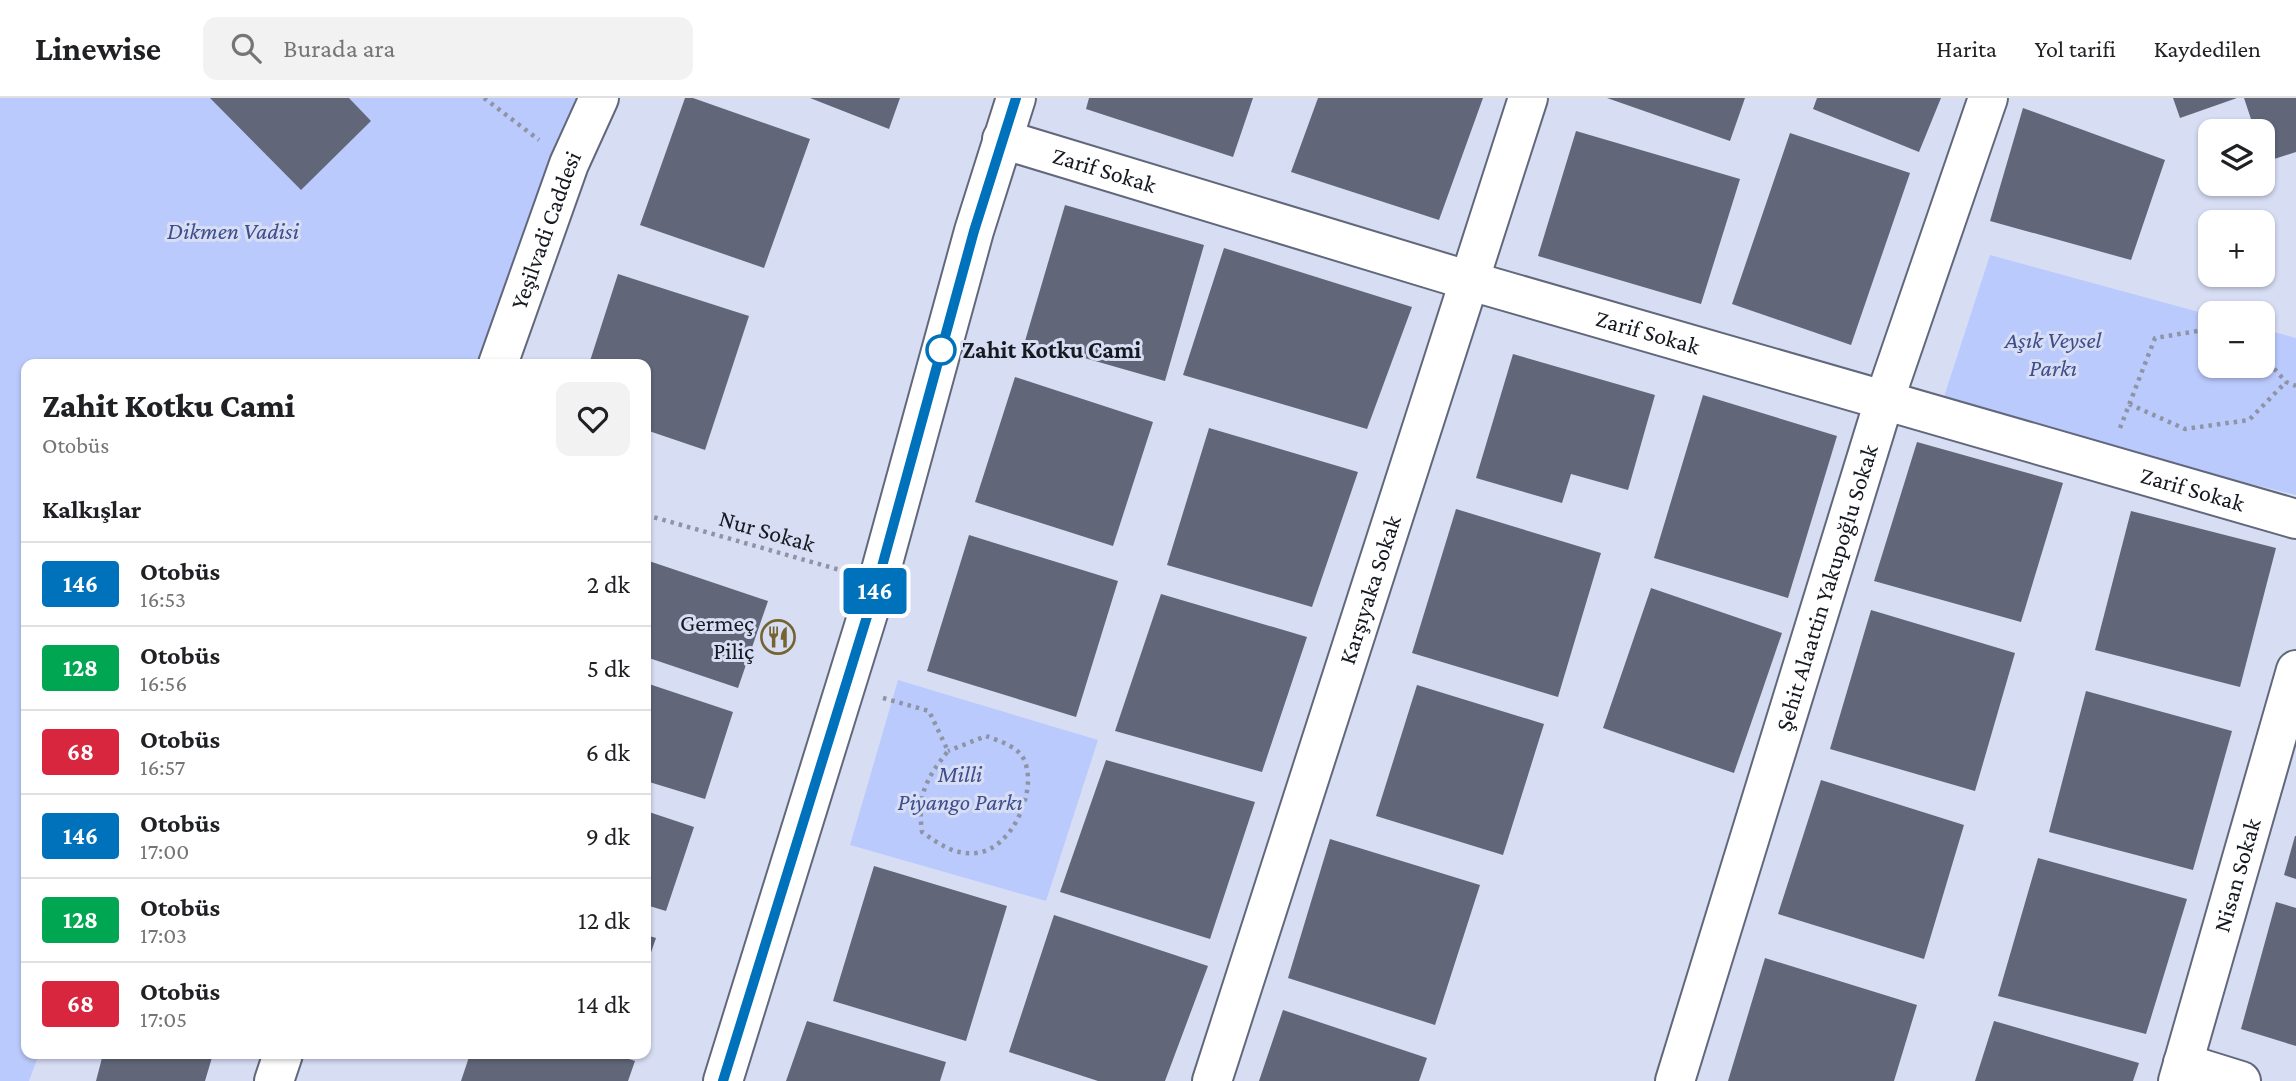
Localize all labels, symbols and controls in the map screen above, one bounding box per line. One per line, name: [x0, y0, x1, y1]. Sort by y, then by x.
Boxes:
search box: [203, 17, 693, 80]
icon: search: [227, 29, 265, 67]
text: Linewise: [35, 30, 161, 67]
text: Burada ara: [283, 34, 395, 63]
text: Harita: [1936, 35, 1997, 62]
text: Yol tarifi: [2035, 35, 2116, 62]
text: Kaydedilen: [2154, 35, 2261, 62]
map controls: [2198, 119, 2275, 378]
button: layers: [2198, 119, 2275, 196]
street label: Zarif Sokak: [1049, 141, 1160, 198]
street label: Yeşilvadi Caddesi: [505, 147, 586, 313]
button: +: [2198, 210, 2275, 287]
park label: Dikmen Vadisi: [167, 217, 299, 244]
button: −: [2198, 301, 2275, 378]
street label: Zarif Sokak: [1593, 304, 1704, 360]
park label: Aşık Veysel Parkı: [2004, 326, 2102, 381]
marker: Zahit Kotku Cami: [926, 335, 956, 365]
place label: Zahit Kotku Cami: [962, 336, 1141, 363]
button: heart: [556, 382, 630, 456]
text: Zahit Kotku Cami: [42, 387, 295, 424]
text: Otobüs: [42, 432, 109, 458]
street label: Şehit Alaattin Yakupoğlu Sokak: [1769, 441, 1883, 734]
street label: Zarif Sokak: [2137, 461, 2248, 517]
text: Kalkışlar: [42, 495, 141, 524]
street label: Nur Sokak: [716, 504, 819, 557]
street label: Karşıyaka Sokak: [1333, 511, 1406, 667]
text: Otobüs: [140, 557, 220, 586]
line badge: 146: [835, 568, 915, 614]
text: 146: [63, 570, 98, 597]
text: 2 dk: [587, 570, 630, 599]
text: 146: [857, 577, 893, 604]
text: 16:53: [140, 586, 186, 612]
place label: Germeç Piliç: [680, 609, 754, 664]
restaurant icon: Germeç Piliç: [759, 618, 797, 656]
text: Otobüs: [140, 641, 220, 670]
text: 128: [63, 654, 98, 681]
text: 5 dk: [587, 654, 630, 683]
text: 16:56: [140, 670, 187, 696]
text: Otobüs: [140, 725, 220, 754]
text: 68: [67, 738, 94, 765]
text: 6 dk: [586, 738, 630, 767]
text: 16:57: [140, 754, 185, 780]
park label: Milli Piyango Parkı: [897, 760, 1023, 815]
text: Otobüs: [140, 809, 220, 838]
street label: Nisan Sokak: [2207, 815, 2266, 935]
text: 146: [63, 822, 98, 849]
text: 9 dk: [586, 822, 630, 851]
text: 17:00: [140, 838, 189, 864]
text: Otobüs: [140, 893, 220, 922]
text: 128: [63, 906, 98, 933]
text: 12 dk: [578, 906, 630, 935]
text: 17:03: [140, 922, 187, 948]
text: Otobüs: [140, 977, 220, 1006]
text: 68: [67, 990, 94, 1017]
text: 14 dk: [577, 990, 630, 1019]
text: 17:05: [140, 1006, 187, 1032]

